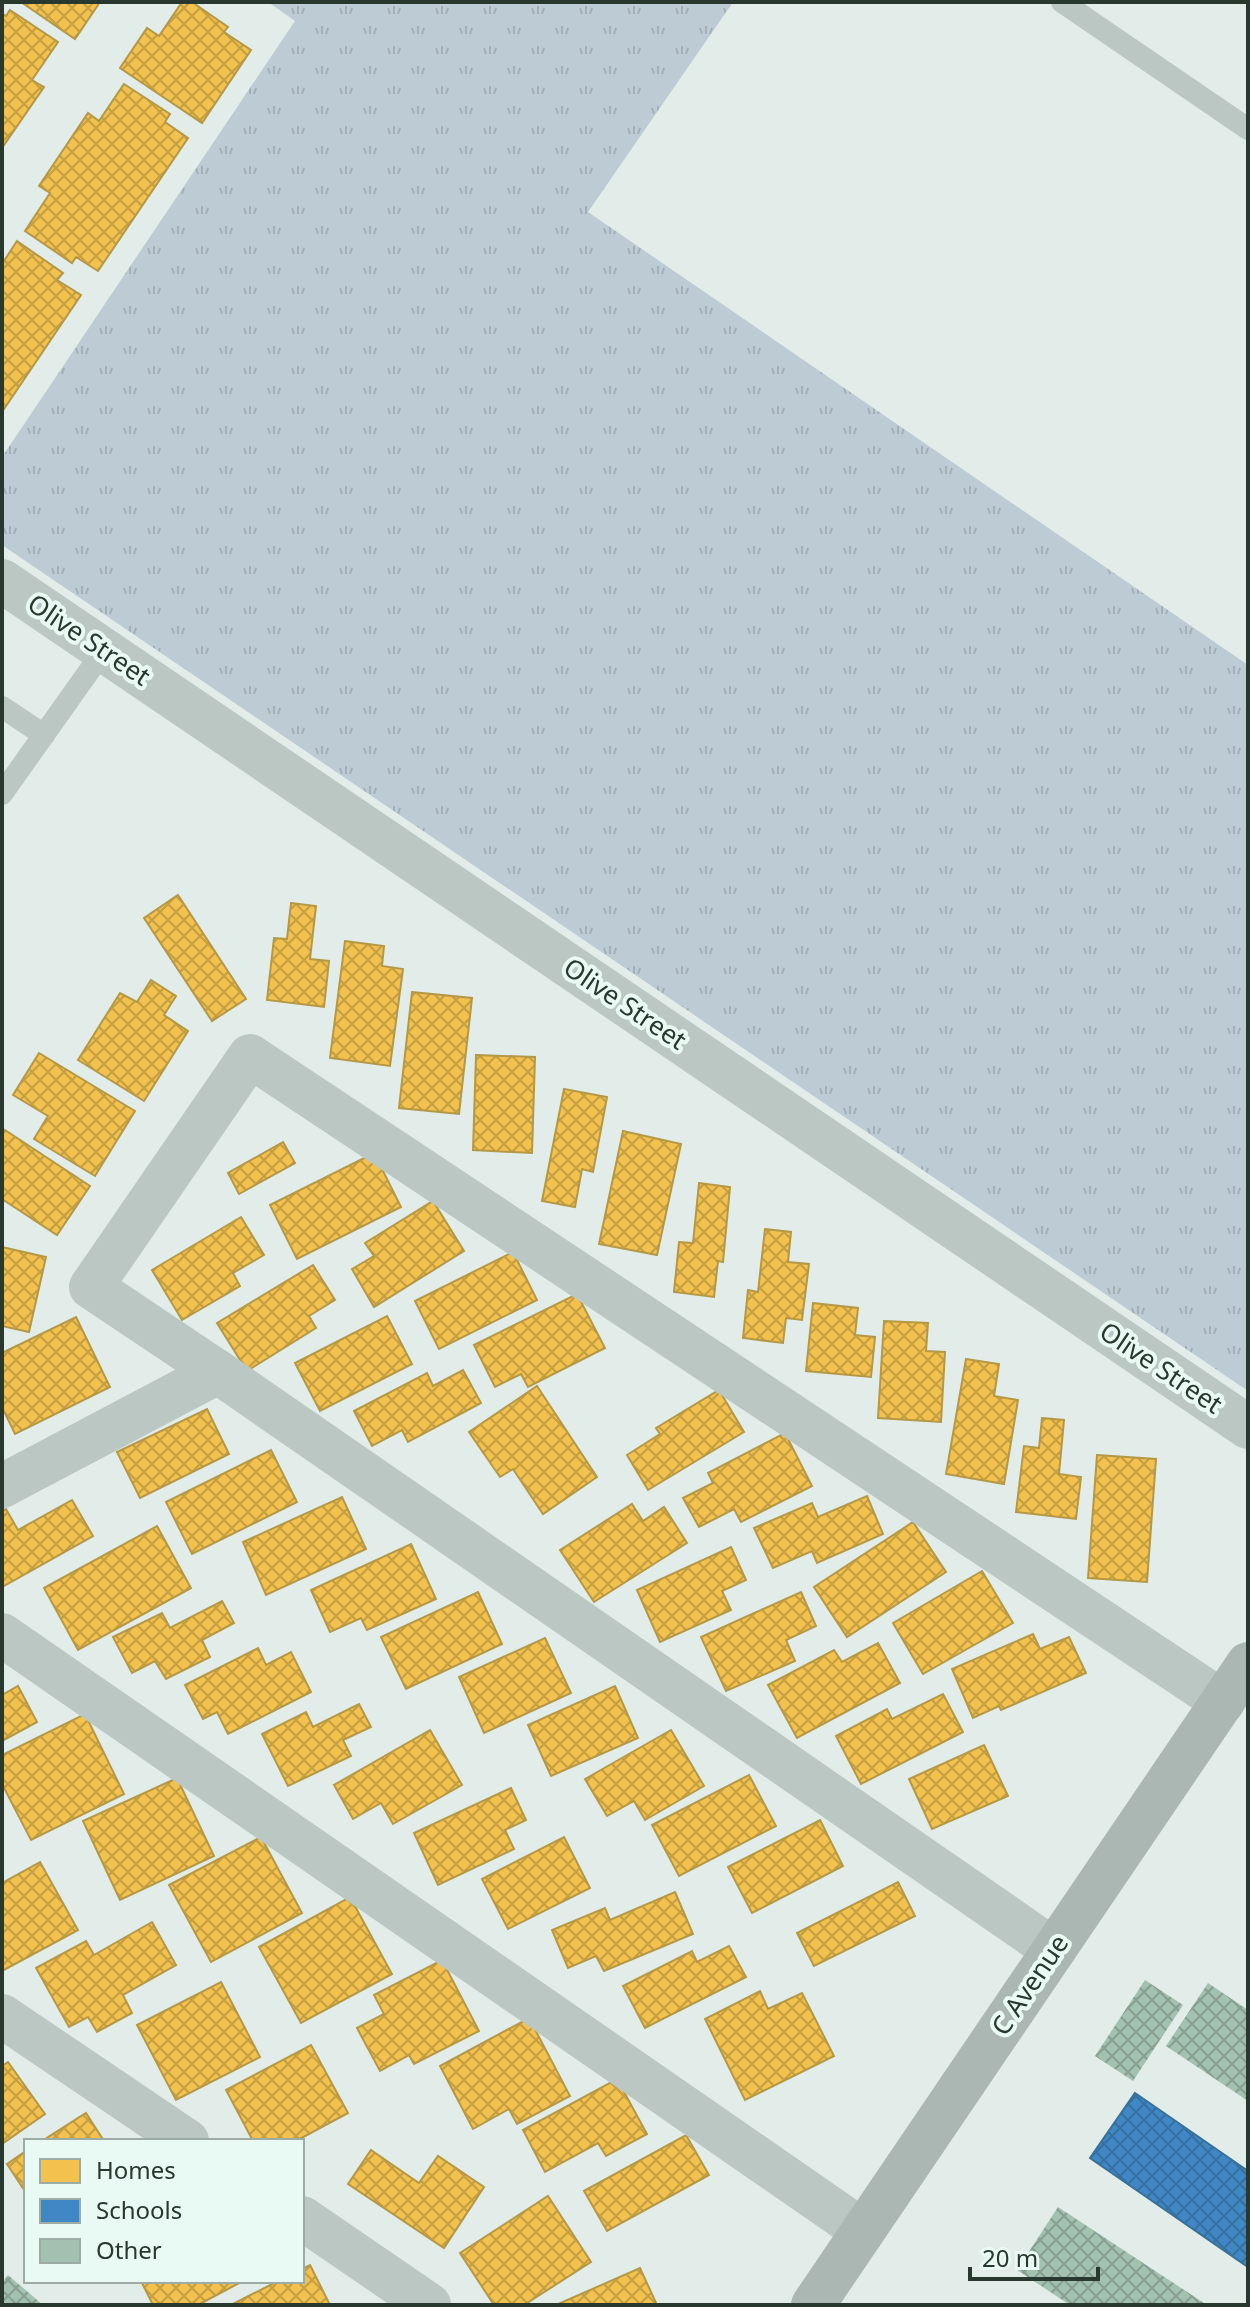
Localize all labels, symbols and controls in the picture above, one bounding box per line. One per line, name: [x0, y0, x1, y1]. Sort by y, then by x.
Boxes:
street label: Olive Street: [21, 585, 158, 694]
street label: Olive Street: [557, 949, 694, 1058]
street label: Olive Street: [1093, 1313, 1230, 1422]
street label: C Avenue: [982, 1927, 1076, 2042]
legend: [24, 2139, 304, 2283]
text: Homes: [96, 2153, 176, 2186]
text: Schools: [96, 2193, 182, 2226]
scale bar: [970, 2231, 1098, 2281]
text: Other: [96, 2233, 162, 2266]
text: 20 m: [982, 2241, 1038, 2274]

